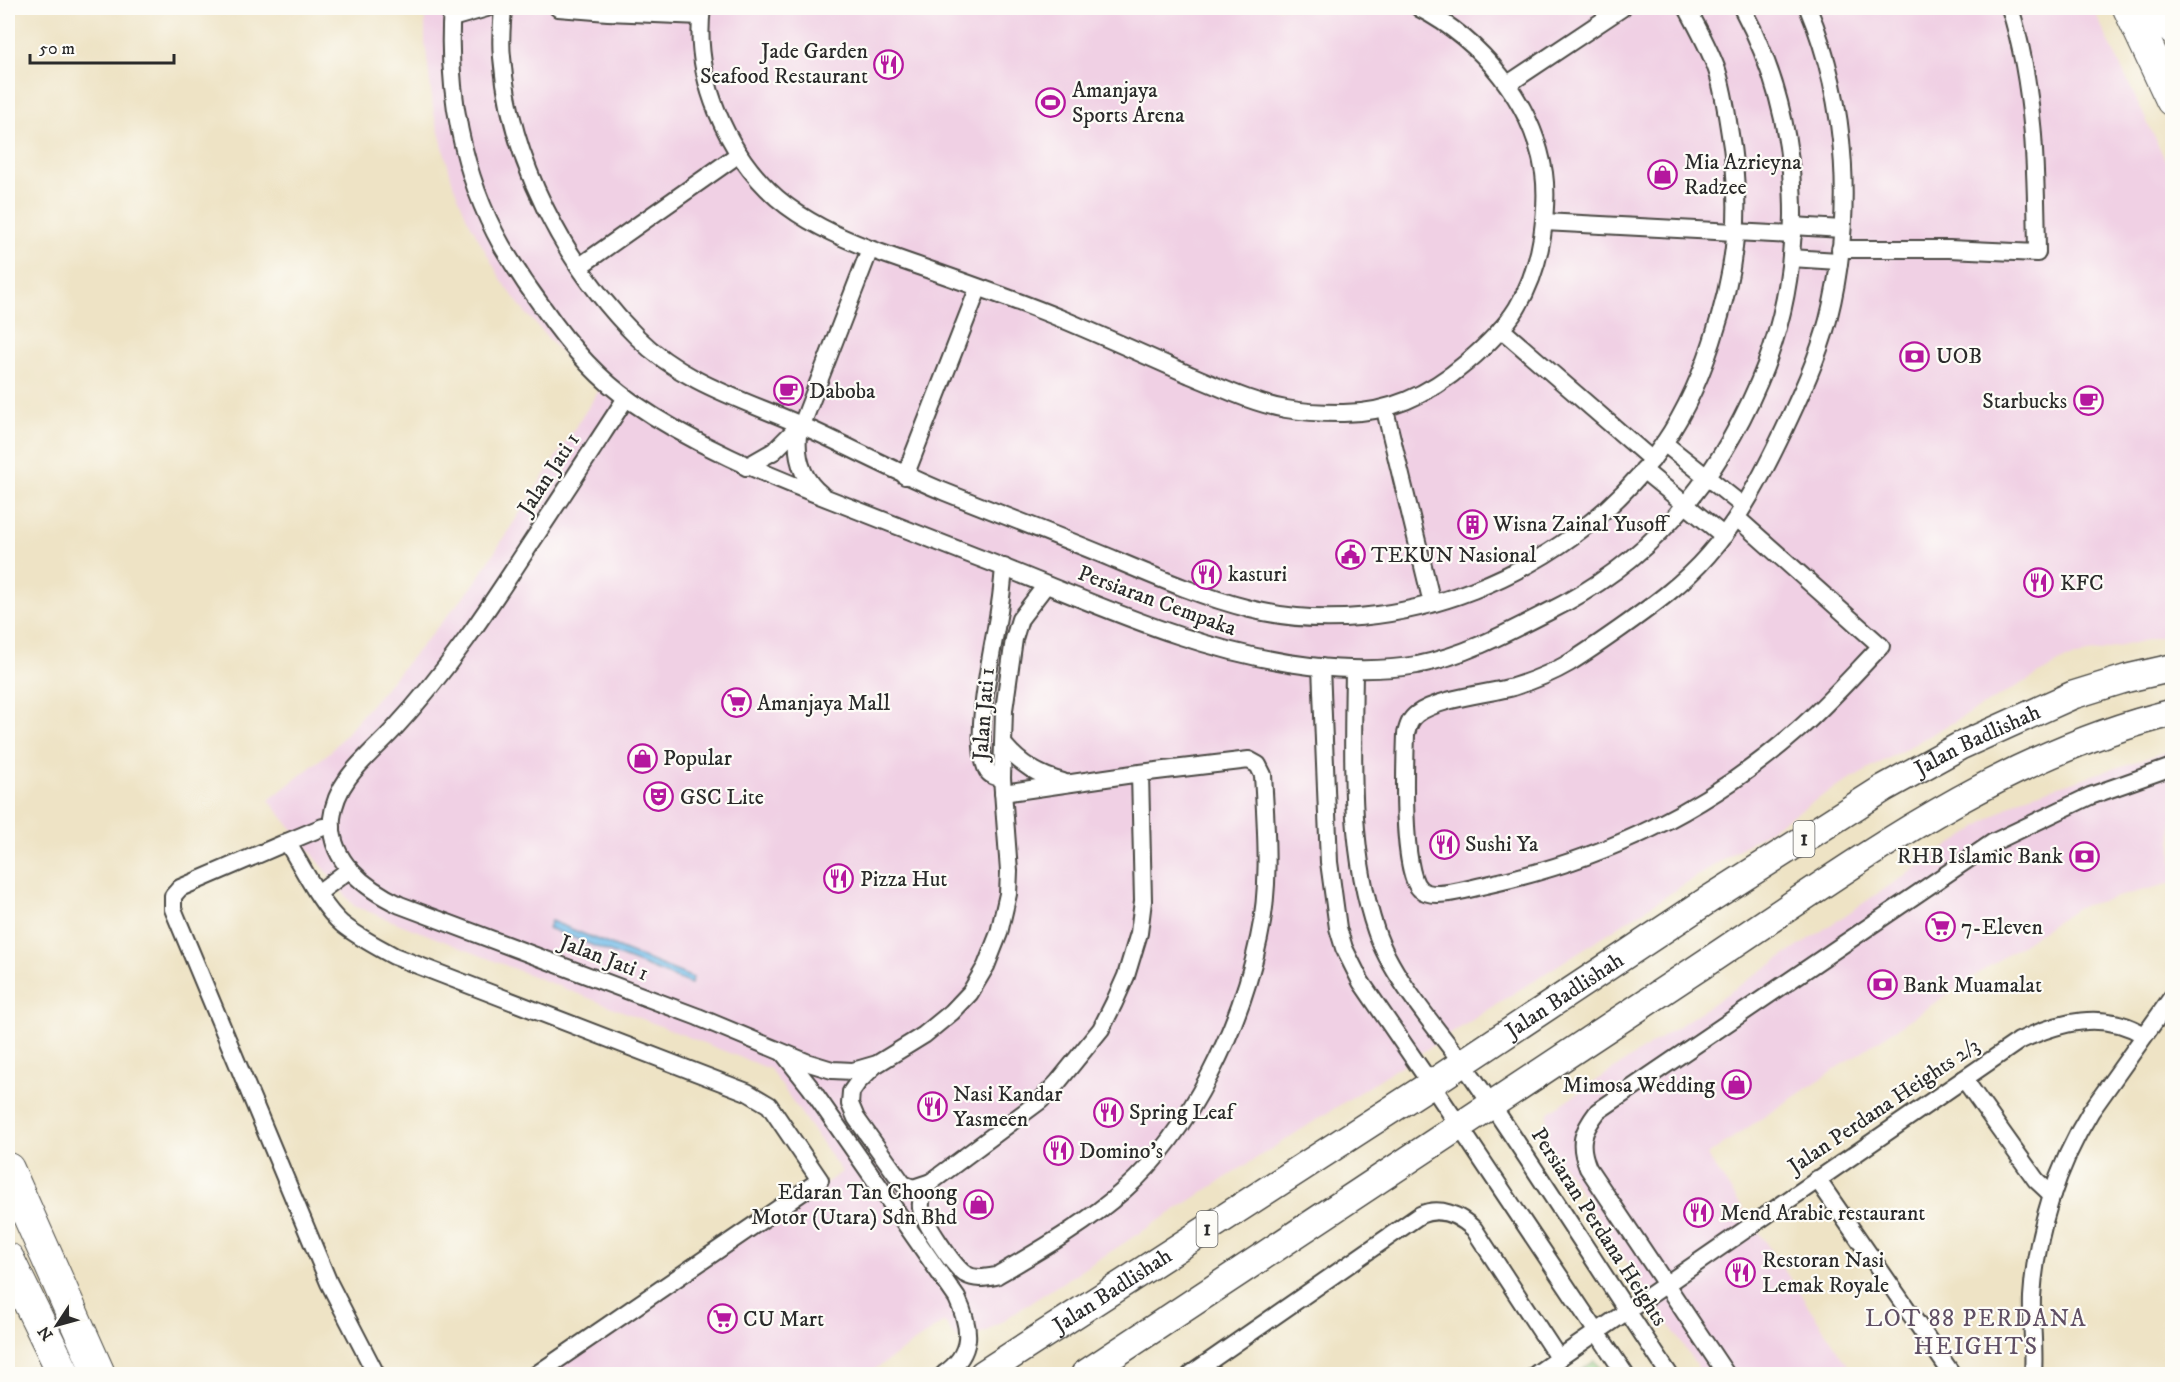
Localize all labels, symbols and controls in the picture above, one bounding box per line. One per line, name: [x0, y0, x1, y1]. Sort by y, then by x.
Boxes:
scale bar: [30, 27, 174, 65]
text: 50 m: [39, 38, 75, 60]
place label: Jade Garden Seafood Restaurant: [700, 38, 868, 90]
restaurant icon: Jade Garden Seafood Restaurant: [873, 48, 905, 80]
place label: Amanjaya Sports Arena: [1072, 77, 1185, 129]
sports icon: Amanjaya Sports Arena: [1035, 87, 1067, 119]
place label: Mia Azrieyna Radzee: [1684, 149, 1802, 201]
shop icon: Mia Azrieyna Radzee: [1647, 159, 1679, 191]
bank icon: UOB: [1899, 340, 1931, 372]
place label: UOB: [1936, 343, 1982, 370]
cafe icon: Daboba: [772, 375, 804, 407]
place label: Daboba: [809, 378, 876, 405]
cafe icon: Starbucks: [2072, 385, 2104, 417]
place label: Starbucks: [1982, 388, 2067, 415]
street label: Jalan Jati 1: [511, 428, 586, 522]
building icon: Wisna Zainal Yusoff: [1456, 508, 1488, 540]
place label: Wisna Zainal Yusoff: [1492, 511, 1670, 538]
public building icon: TEKUN Nasional: [1334, 539, 1366, 571]
place label: TEKUN Nasional: [1371, 542, 1537, 569]
restaurant icon: kasturi: [1191, 558, 1223, 590]
street label: Persiaran Cempaka: [1074, 560, 1241, 642]
place label: kasturi: [1228, 561, 1287, 588]
restaurant icon: KFC: [2023, 567, 2055, 599]
place label: KFC: [2060, 570, 2104, 597]
street label: Jalan Jati 1: [967, 667, 1001, 763]
supermarket icon: Amanjaya Mall: [720, 687, 752, 719]
place label: Amanjaya Mall: [757, 690, 890, 717]
street label: Jalan Badlishah: [1908, 698, 2045, 783]
shop icon: Popular: [626, 742, 658, 774]
place label: Popular: [663, 745, 733, 772]
theatre icon: GSC Lite: [643, 781, 675, 813]
place label: GSC Lite: [680, 784, 764, 811]
road number: 1: [1794, 821, 1814, 857]
restaurant icon: Sushi Ya: [1428, 828, 1460, 860]
place label: Sushi Ya: [1465, 831, 1539, 858]
bank icon: RHB Islamic Bank: [2068, 840, 2100, 872]
place label: RHB Islamic Bank: [1897, 843, 2063, 870]
restaurant icon: Pizza Hut: [823, 863, 855, 895]
place label: Pizza Hut: [860, 866, 947, 893]
supermarket icon: 7-Eleven: [1924, 911, 1956, 943]
place label: 7-Eleven: [1961, 914, 2043, 941]
street label: Jalan Jati 1: [554, 928, 652, 987]
street label: Jalan Badlishah: [1499, 946, 1629, 1045]
bank icon: Bank Muamalat: [1866, 969, 1898, 1001]
place label: Bank Muamalat: [1903, 972, 2042, 999]
street label: Jalan Perdana Heights 2/3: [1782, 1032, 1985, 1181]
shop icon: Mimosa Wedding: [1720, 1069, 1752, 1101]
place label: Mimosa Wedding: [1563, 1072, 1715, 1099]
place label: Nasi Kandar Yasmeen: [953, 1081, 1063, 1133]
restaurant icon: Nasi Kandar Yasmeen: [916, 1091, 948, 1123]
restaurant icon: Spring Leaf: [1092, 1096, 1124, 1128]
place label: Spring Leaf: [1129, 1099, 1238, 1126]
street label: Persiaran Perdana Heights: [1525, 1123, 1673, 1331]
restaurant icon: Domino's: [1042, 1135, 1074, 1167]
place label: Domino's: [1079, 1138, 1163, 1165]
place label: Edaran Tan Choong Motor (Utara) Sdn Bhd: [751, 1179, 957, 1231]
shop icon: Edaran Tan Choong Motor (Utara) Sdn Bhd: [962, 1189, 994, 1221]
restaurant icon: Mend Arabic restaurant: [1683, 1197, 1715, 1229]
place label: Mend Arabic restaurant: [1720, 1200, 1925, 1227]
road number: 1: [1196, 1211, 1218, 1247]
street label: Jalan Badlishah: [1046, 1242, 1177, 1340]
place label: Restoran Nasi Lemak Royale: [1762, 1247, 1889, 1299]
restaurant icon: Restoran Nasi Lemak Royale: [1725, 1257, 1757, 1289]
north arrow: [27, 1295, 87, 1355]
supermarket icon: CU Mart: [706, 1303, 738, 1335]
district label: LOT 88 PERDANA HEIGHTS: [1865, 1304, 2087, 1362]
place label: CU Mart: [743, 1306, 824, 1333]
text: N: [34, 1322, 58, 1344]

